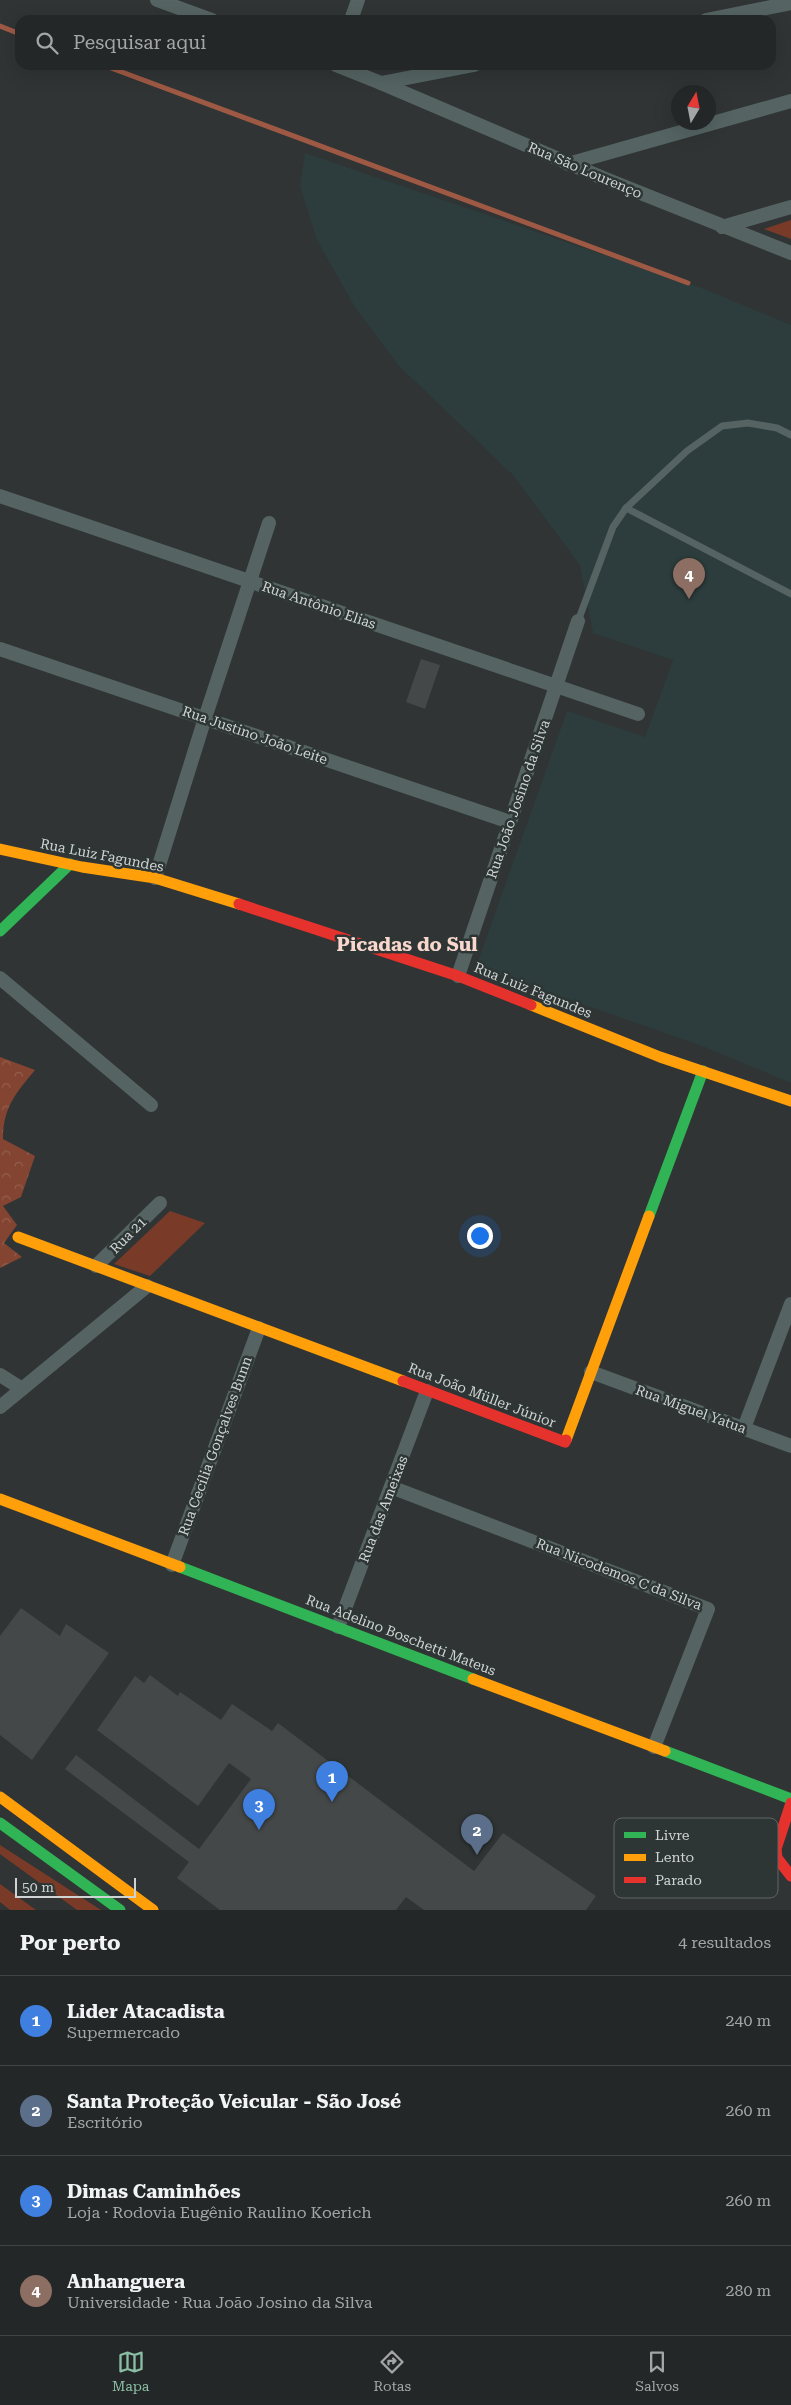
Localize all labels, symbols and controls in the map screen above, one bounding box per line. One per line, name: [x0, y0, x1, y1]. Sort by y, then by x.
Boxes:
search box: [15, 15, 776, 70]
icon: search: [33, 29, 61, 57]
text: Pesquisar aqui: [73, 31, 206, 54]
north arrow: [671, 85, 716, 130]
street label: Rua São Lourenço: [525, 139, 645, 201]
pin: 4: [673, 558, 705, 599]
street label: Rua Antônio Elias: [260, 578, 378, 632]
street label: Rua Justino João Leite: [180, 703, 330, 768]
street label: Rua João Josino da Silva: [483, 717, 553, 880]
street label: Rua Luiz Fagundes: [39, 835, 166, 875]
district label: Picadas do Sul: [337, 933, 477, 956]
street label: Rua Luiz Fagundes: [472, 959, 595, 1021]
street label: Rua 21: [106, 1213, 150, 1257]
your location: [467, 1223, 493, 1249]
street label: Rua Cecília Gonçalves Bunn: [175, 1354, 255, 1538]
street label: Rua João Müller Júnior: [406, 1359, 558, 1431]
street label: Rua Miguel Yatua: [633, 1382, 749, 1437]
street label: Rua das Ameixas: [355, 1453, 411, 1565]
street label: Rua Nicodemos C da Silva: [534, 1535, 705, 1613]
street label: Rua Adelino Boschetti Mateus: [304, 1591, 499, 1679]
pin: 1: [316, 1761, 348, 1802]
pin: 3: [243, 1789, 275, 1830]
pin: 2: [461, 1814, 493, 1855]
legend: [614, 1818, 778, 1898]
text: Livre: [655, 1827, 690, 1843]
text: Lento: [655, 1849, 694, 1865]
text: Parado: [655, 1872, 702, 1888]
scale bar: [15, 1875, 136, 1898]
text: 50 m: [22, 1879, 54, 1895]
text: Por perto: [20, 1931, 121, 1955]
text: 4 resultados: [678, 1933, 771, 1952]
text: Lider Atacadista: [67, 2000, 225, 2023]
text: 1: [32, 2011, 40, 2030]
text: 240 m: [725, 2011, 771, 2030]
text: Supermercado: [67, 2023, 180, 2042]
text: Santa Proteção Veicular - São José: [67, 2090, 401, 2113]
text: 2: [32, 2101, 40, 2120]
text: 260 m: [725, 2101, 771, 2120]
text: Escritório: [67, 2113, 143, 2132]
text: Dimas Caminhões: [67, 2180, 241, 2203]
text: 3: [32, 2191, 40, 2210]
text: 260 m: [725, 2191, 771, 2210]
text: Loja · Rodovia Eugênio Raulino Koerich: [67, 2203, 371, 2222]
text: Anhanguera: [67, 2270, 185, 2293]
text: 4: [32, 2281, 40, 2300]
text: 280 m: [725, 2281, 771, 2300]
text: Universidade · Rua João Josino da Silva: [67, 2293, 372, 2312]
tab: Mapa: [112, 2348, 149, 2394]
tab: Rotas: [374, 2348, 411, 2394]
tab: Salvos: [635, 2348, 679, 2394]

